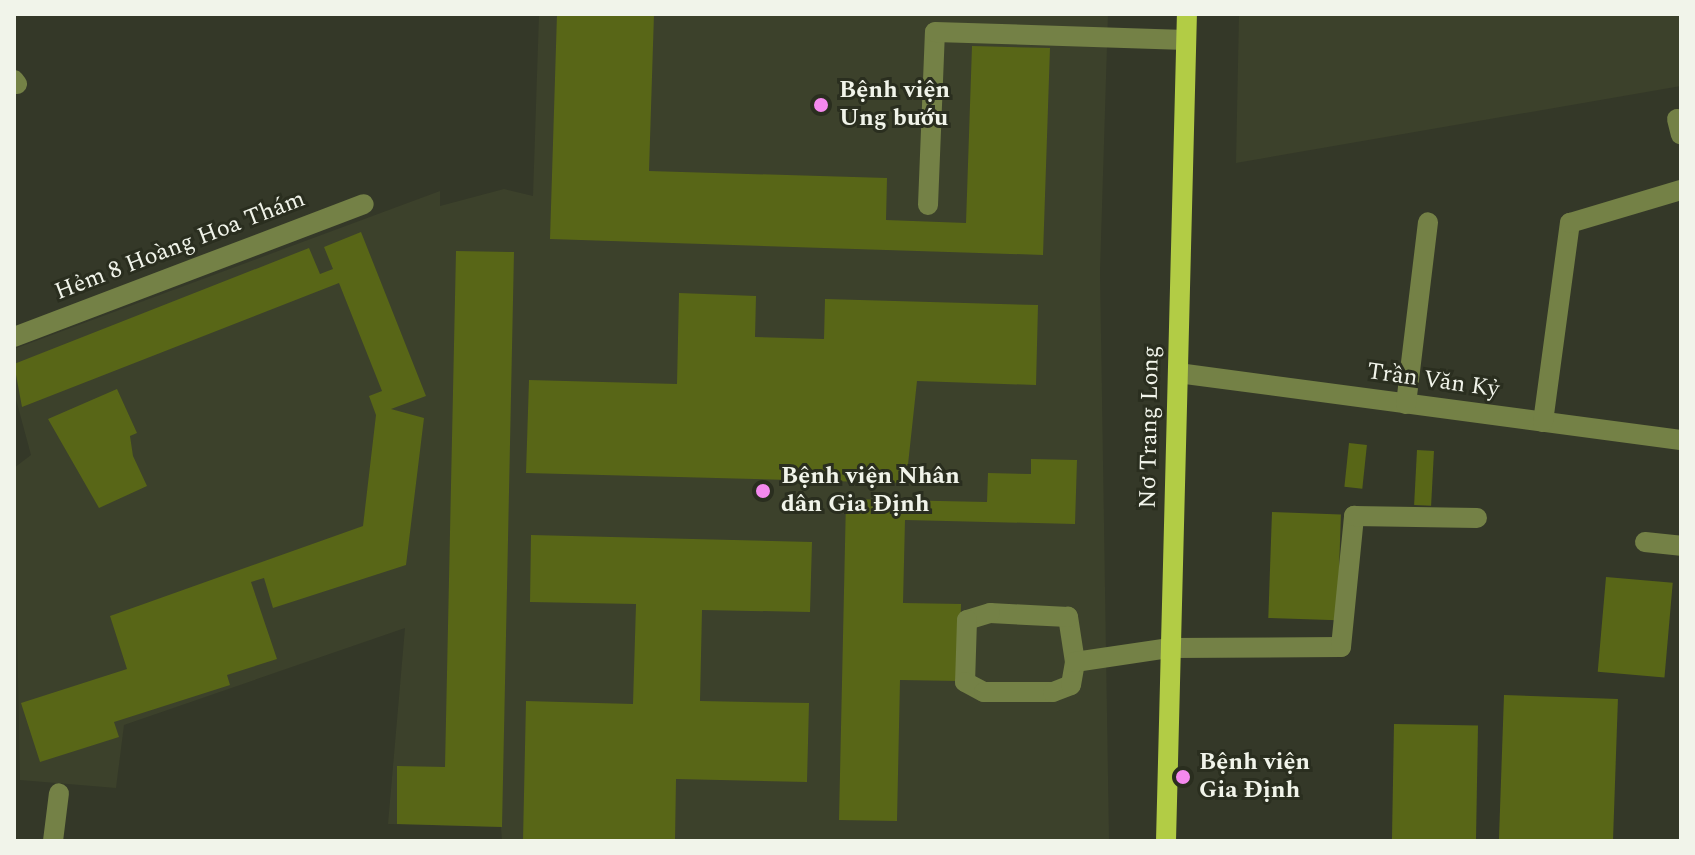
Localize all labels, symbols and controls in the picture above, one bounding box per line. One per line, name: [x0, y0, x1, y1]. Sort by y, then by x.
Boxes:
place label: Bệnh viện Ung bướu: [839, 77, 950, 133]
marker: Bệnh viện Ung bướu: [810, 94, 832, 116]
street label: Hẻm 8 Hoàng Hoa Thám: [51, 185, 309, 307]
street label: Nơ Trang Long: [1134, 345, 1166, 509]
street label: Trần Văn Kỷ: [1365, 357, 1501, 405]
place label: Bệnh viện Nhân dân Gia Định: [781, 463, 960, 519]
marker: Bệnh viện Nhân dân Gia Định: [752, 480, 774, 502]
place label: Bệnh viện Gia Định: [1199, 749, 1310, 805]
marker: Bệnh viện Gia Định: [1174, 768, 1192, 786]

